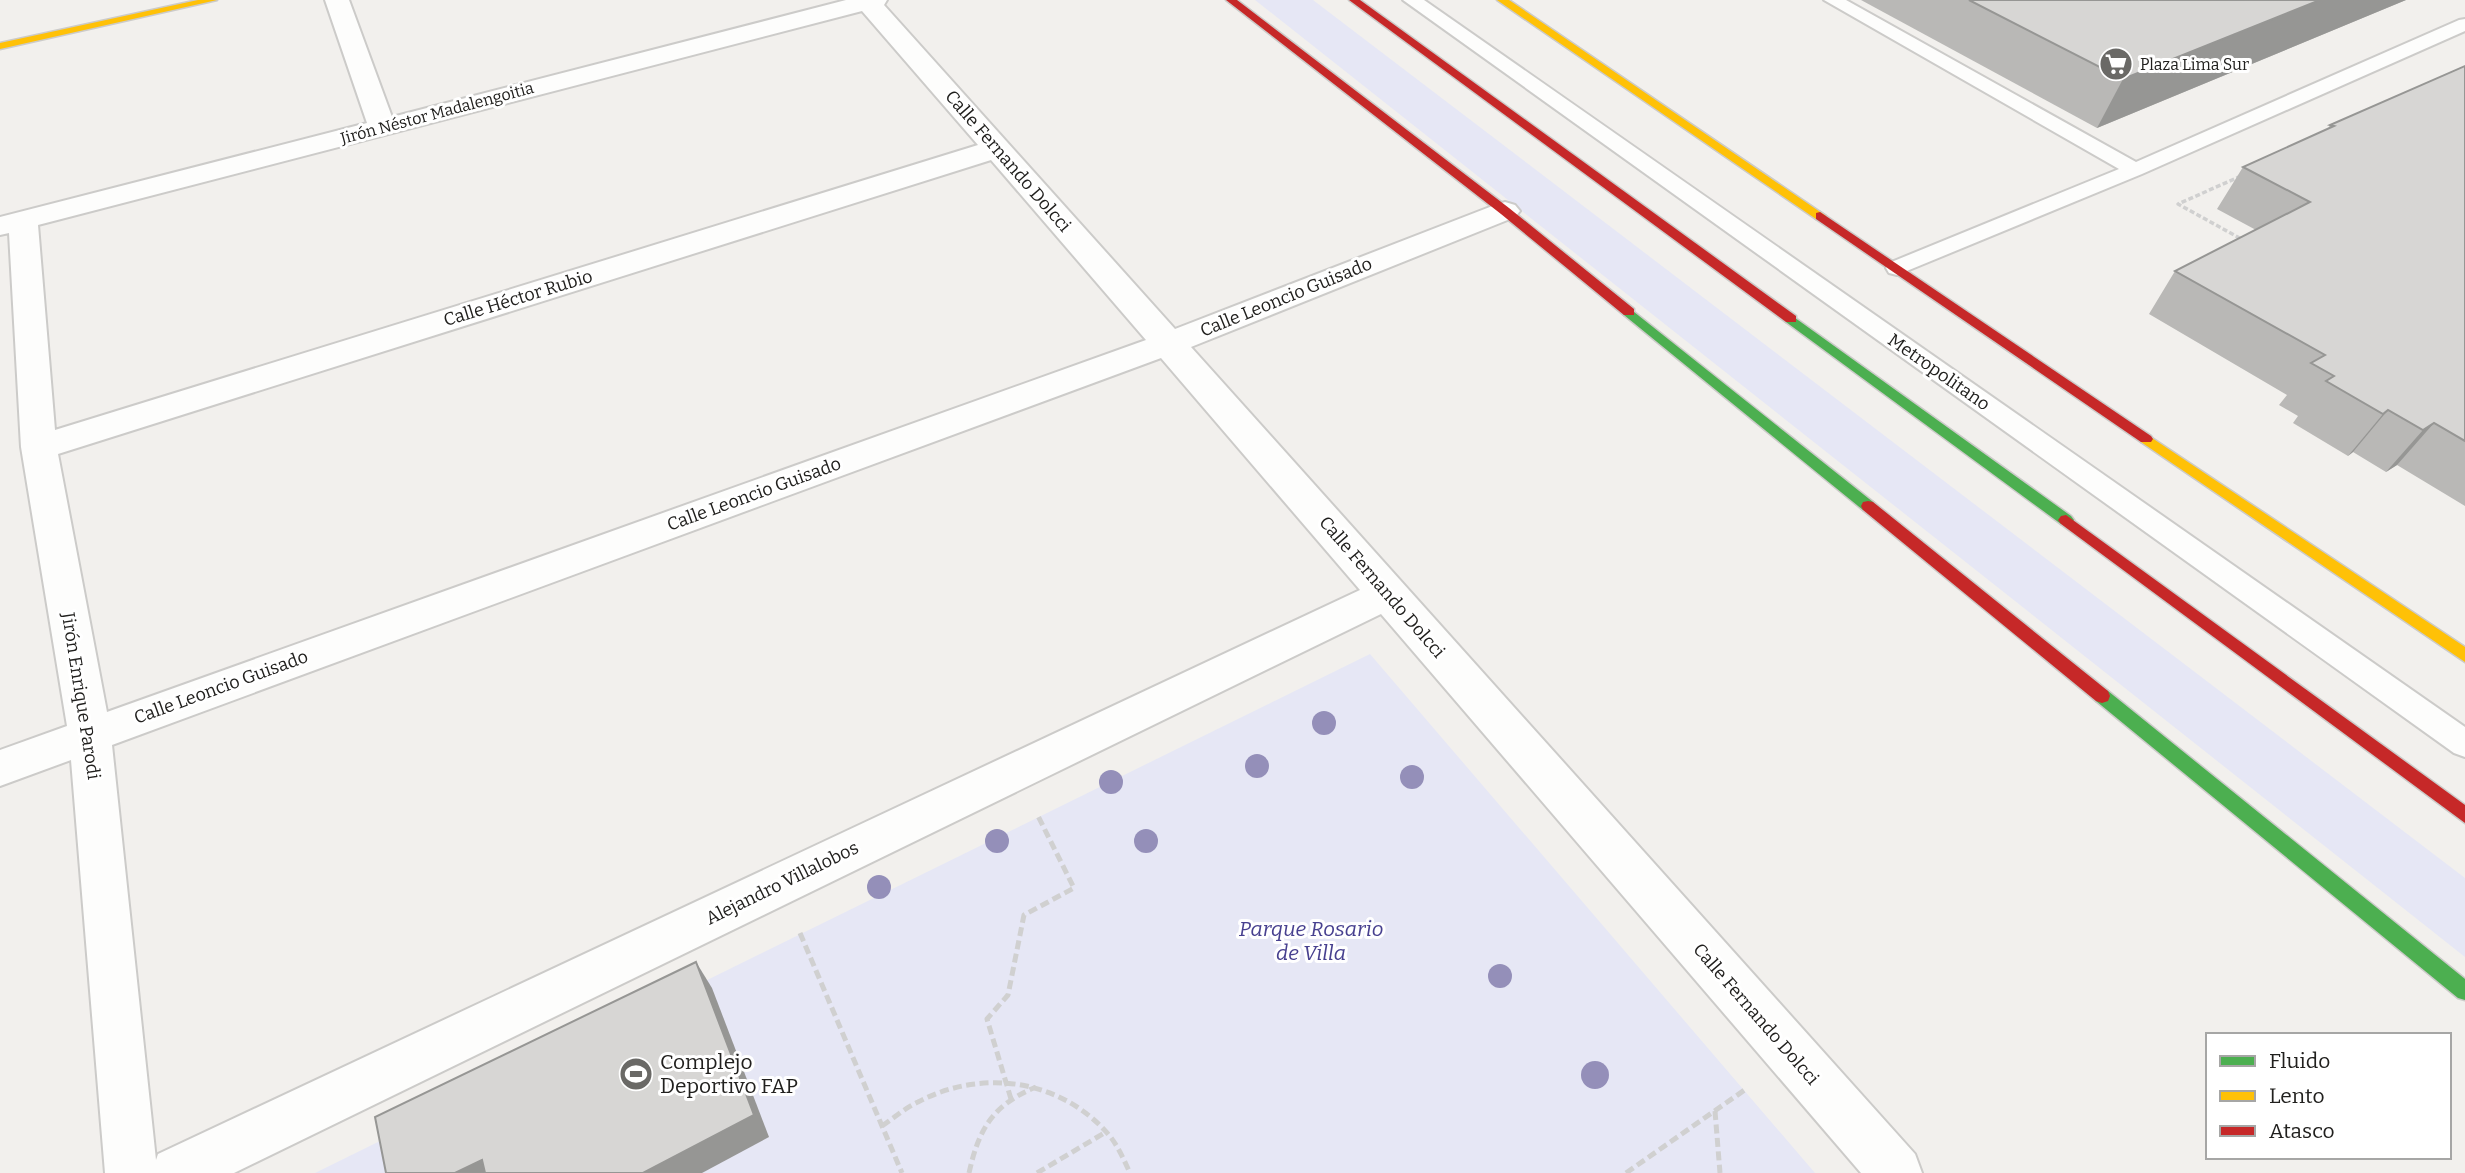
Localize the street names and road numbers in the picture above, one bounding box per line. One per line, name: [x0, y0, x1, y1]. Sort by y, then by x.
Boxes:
street label: Jirón Néstor Madalengoitia: [337, 78, 536, 148]
street label: Calle Fernando Dolcci: [940, 86, 1076, 236]
street label: Calle Leoncio Guisado: [1197, 252, 1375, 342]
street label: Calle Héctor Rubio: [441, 265, 595, 331]
street label: Metropolitano: [1884, 329, 1994, 415]
street label: Calle Leoncio Guisado: [664, 452, 844, 536]
street label: Calle Fernando Dolcci: [1314, 512, 1450, 662]
street label: Jirón Enrique Parodi: [57, 610, 105, 781]
street label: Calle Leoncio Guisado: [131, 645, 311, 729]
street label: Alejandro Villalobos: [702, 836, 862, 930]
street label: Calle Fernando Dolcci: [1688, 939, 1824, 1089]

